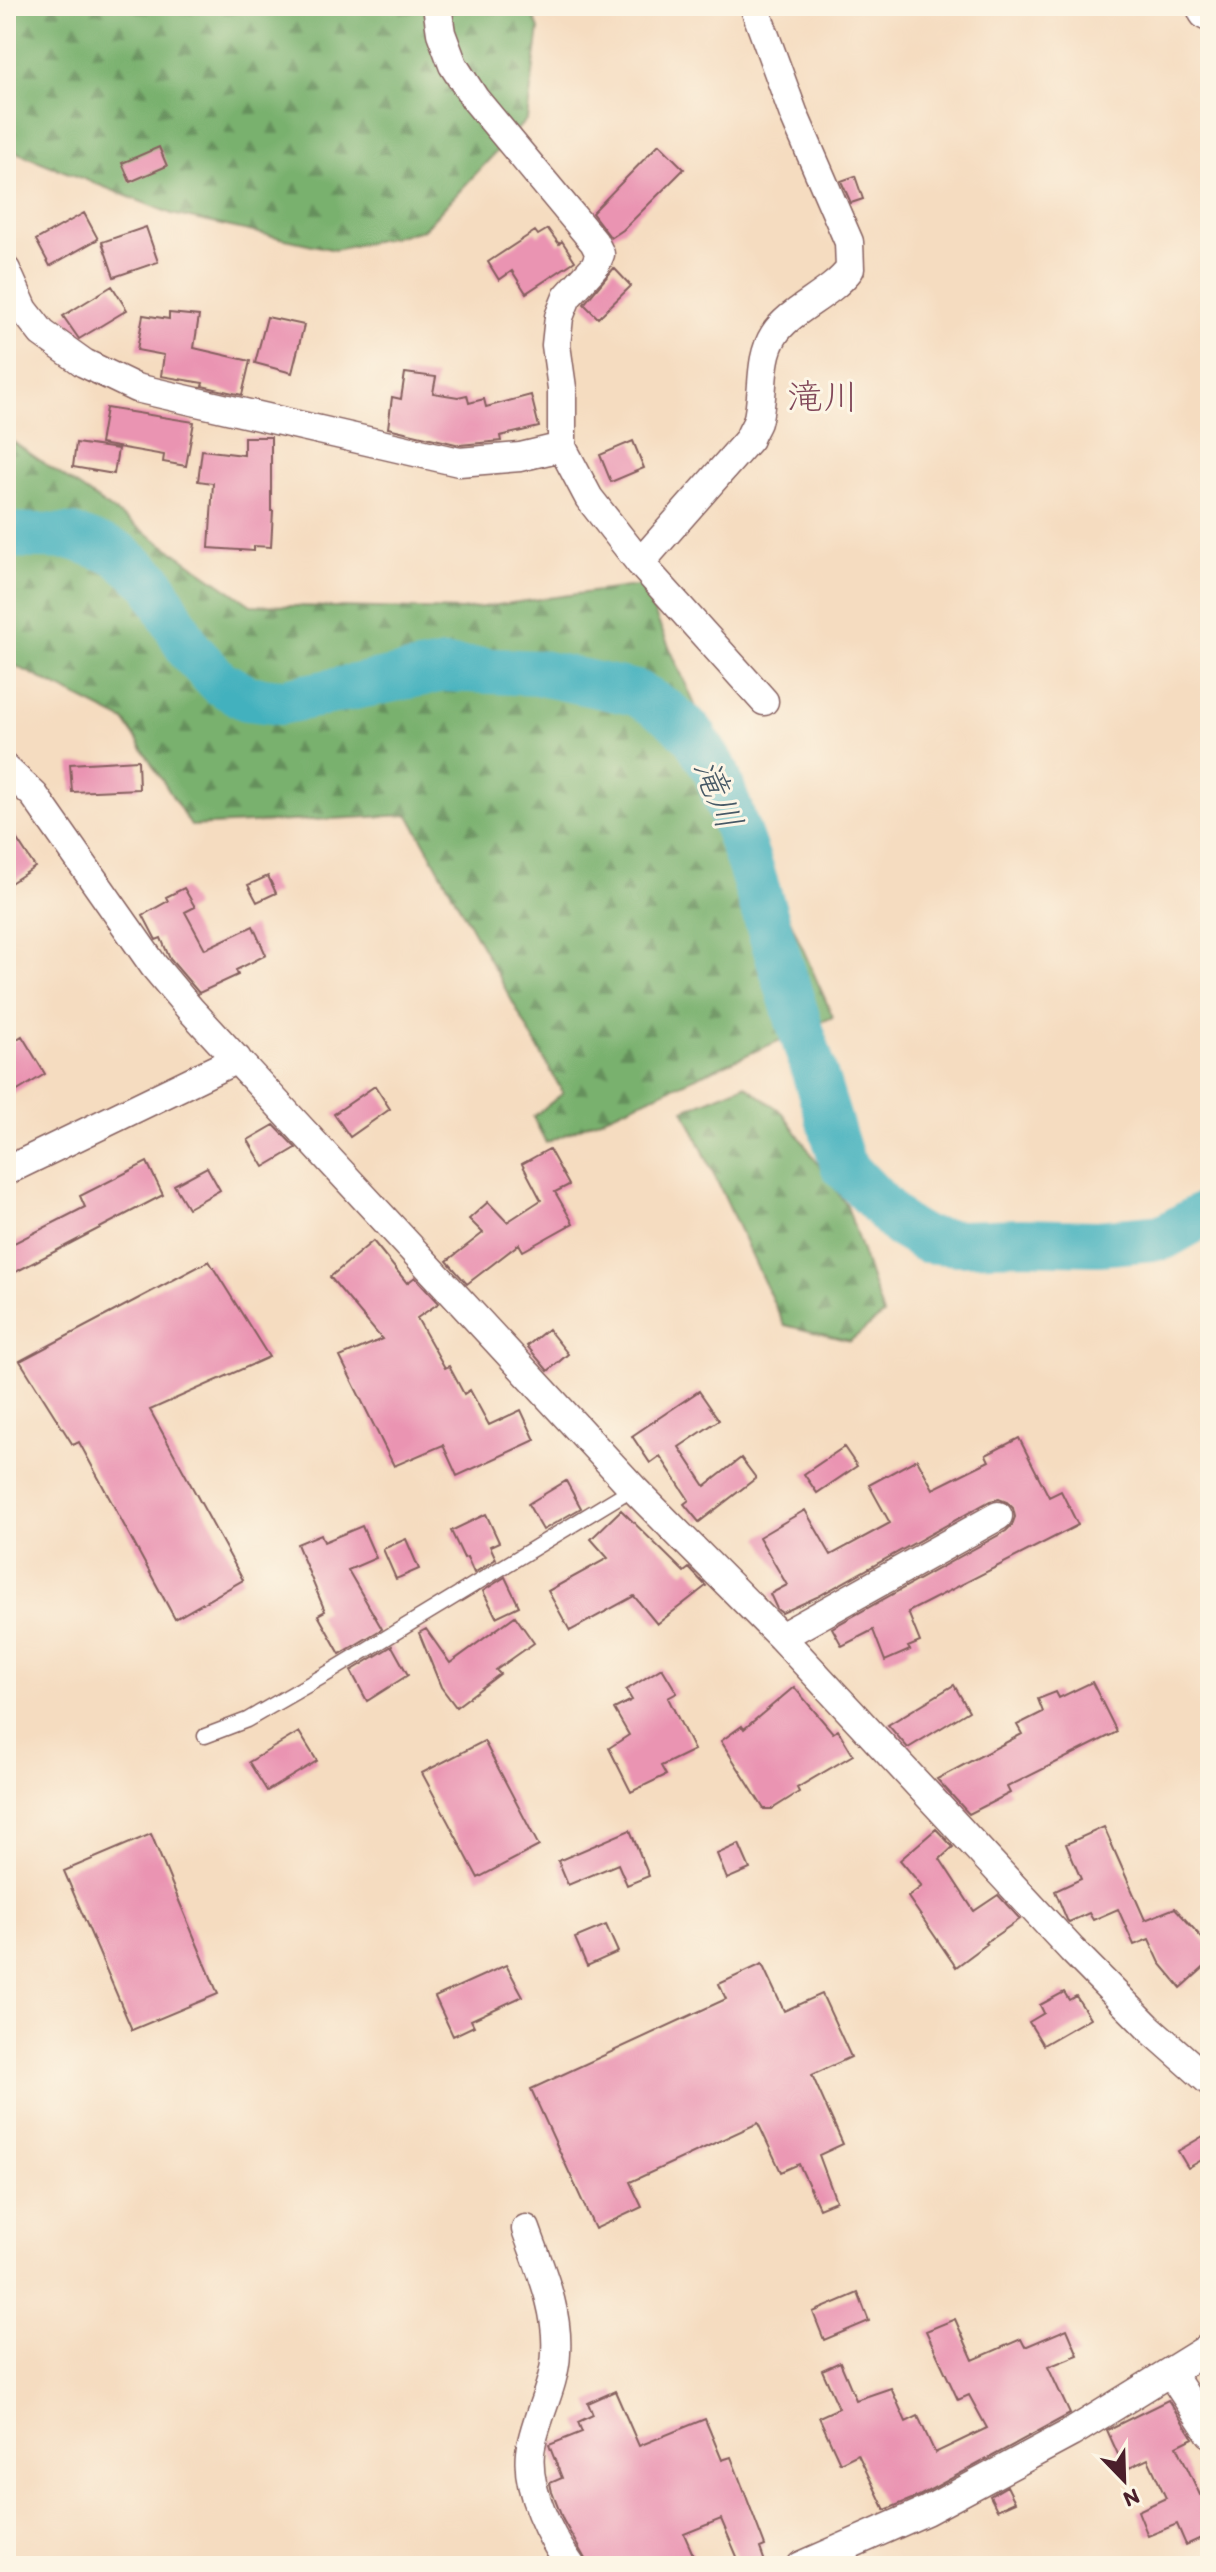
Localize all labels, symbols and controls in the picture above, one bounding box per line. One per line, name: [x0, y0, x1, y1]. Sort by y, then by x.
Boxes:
district label: 滝川: [787, 375, 859, 418]
water label: 滝川: [685, 753, 752, 836]
north arrow: [1084, 2440, 1164, 2520]
text: N: [1120, 2483, 1144, 2513]

